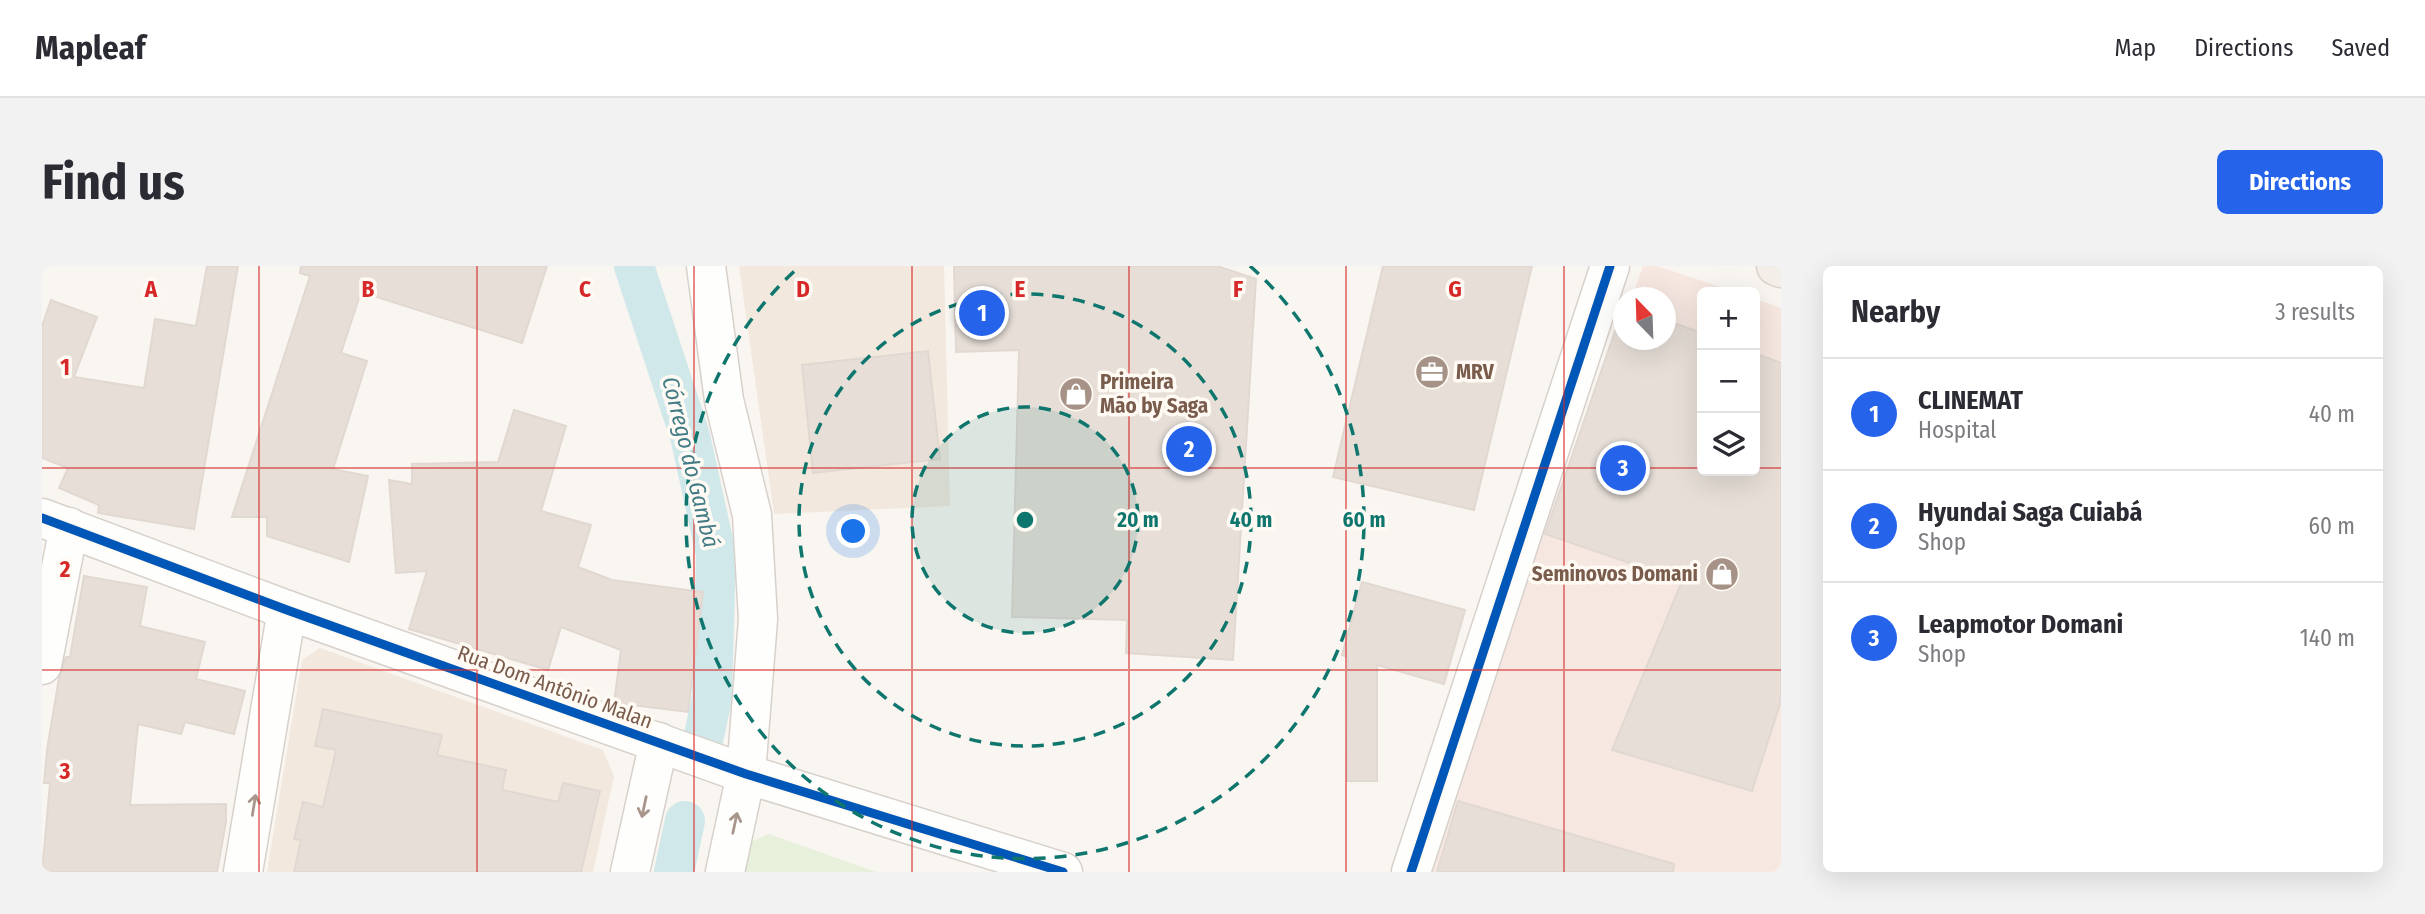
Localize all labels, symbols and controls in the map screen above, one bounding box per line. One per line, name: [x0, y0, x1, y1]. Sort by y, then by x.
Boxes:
text: Mapleaf: [35, 28, 146, 68]
text: Map: [2115, 34, 2156, 62]
text: Directions: [2194, 34, 2293, 62]
text: Saved: [2331, 34, 2390, 62]
button: Directions: [2217, 150, 2383, 214]
text: Find us: [42, 153, 185, 212]
text: A: [144, 275, 158, 303]
text: B: [362, 275, 375, 303]
text: C: [579, 275, 591, 303]
text: D: [796, 275, 810, 303]
text: E: [1015, 275, 1026, 303]
text: F: [1233, 275, 1243, 303]
text: G: [1448, 275, 1462, 303]
pin: 1: [959, 287, 1005, 339]
north arrow: [1613, 287, 1676, 350]
map controls: [1697, 287, 1760, 476]
button: +: [1697, 287, 1760, 350]
text: Nearby: [1851, 294, 1940, 330]
text: 3 results: [2275, 298, 2355, 326]
button: −: [1697, 350, 1760, 413]
text: 1: [60, 353, 70, 381]
office icon: MRV: [1413, 353, 1451, 391]
place label: MRV: [1456, 359, 1495, 385]
place label: Primeira Mão by Saga: [1100, 369, 1208, 419]
water label: Córrego do Gambá: [656, 374, 726, 550]
shop icon: Primeira Mão by Saga: [1057, 375, 1095, 413]
text: CLINEMAT: [1918, 385, 2023, 416]
text: 1: [1869, 400, 1879, 428]
text: 40 m: [2309, 400, 2355, 428]
button: layers: [1697, 413, 1760, 476]
text: Hospital: [1918, 416, 1996, 444]
pin: 2: [1166, 423, 1212, 475]
pin: 3: [1600, 442, 1646, 494]
text: Hyundai Saga Cuiabá: [1918, 497, 2142, 528]
text: 20 m: [1116, 507, 1159, 533]
text: 40 m: [1230, 507, 1272, 533]
text: 60 m: [1343, 507, 1385, 533]
centre of rings: [1013, 508, 1037, 532]
text: 2: [1869, 512, 1879, 540]
text: 60 m: [2309, 512, 2355, 540]
your location: [836, 514, 870, 548]
text: Shop: [1918, 528, 1966, 556]
text: 2: [59, 555, 71, 583]
shop icon: Seminovos Domani: [1703, 555, 1741, 593]
place label: Seminovos Domani: [1532, 561, 1698, 587]
text: Leapmotor Domani: [1918, 609, 2123, 640]
text: 3: [1869, 624, 1879, 652]
text: 140 m: [2300, 624, 2355, 652]
street label: Rua Dom Antônio Malan: [454, 640, 656, 734]
text: Shop: [1918, 640, 1966, 668]
text: 3: [59, 757, 71, 785]
one-way arrow: [248, 794, 261, 817]
one-way arrow: [637, 795, 651, 818]
one-way arrow: [729, 812, 743, 835]

